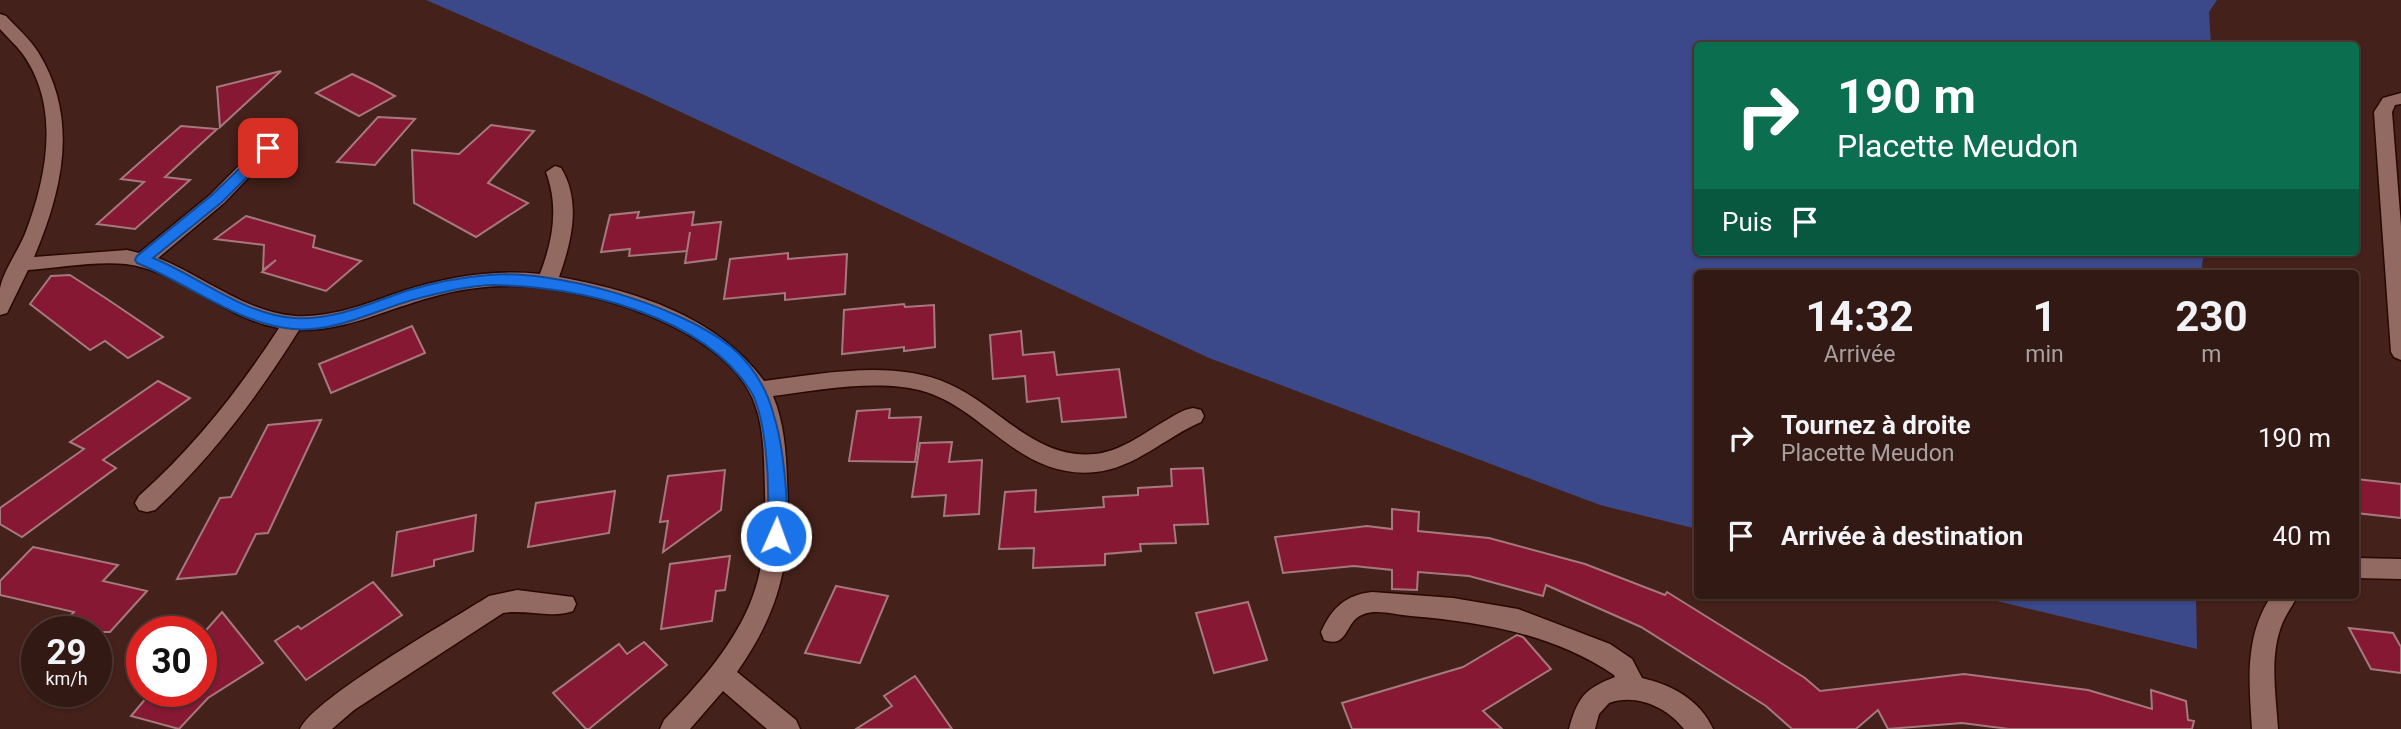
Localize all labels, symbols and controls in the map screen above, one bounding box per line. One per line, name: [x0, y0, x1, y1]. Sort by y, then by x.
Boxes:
text: 190 m: [1837, 68, 1976, 125]
icon: right: [1722, 70, 1813, 161]
pin: [238, 118, 298, 178]
text: Placette Meudon: [1837, 127, 2078, 165]
icon: arrive: [249, 129, 287, 167]
icon: arrive: [1786, 203, 1824, 241]
text: Puis: [1722, 207, 1772, 237]
text: 14:32: [1806, 292, 1914, 341]
text: 1: [2032, 292, 2057, 341]
text: 230: [2175, 292, 2248, 341]
text: Arrivée: [1824, 341, 1895, 368]
text: min: [2025, 341, 2064, 368]
text: m: [2201, 341, 2221, 368]
text: Tournez à droite: [1781, 410, 1971, 440]
icon: right: [1722, 419, 1760, 457]
text: 190 m: [2258, 423, 2331, 453]
text: Placette Meudon: [1781, 440, 1955, 467]
position arrow: [739, 499, 813, 573]
icon: arrive: [1722, 517, 1760, 555]
text: Arrivée à destination: [1781, 521, 2023, 551]
text: 40 m: [2273, 521, 2331, 551]
speed limit sign: 30: [126, 616, 217, 707]
text: 29: [46, 632, 87, 673]
text: km/h: [45, 668, 88, 689]

